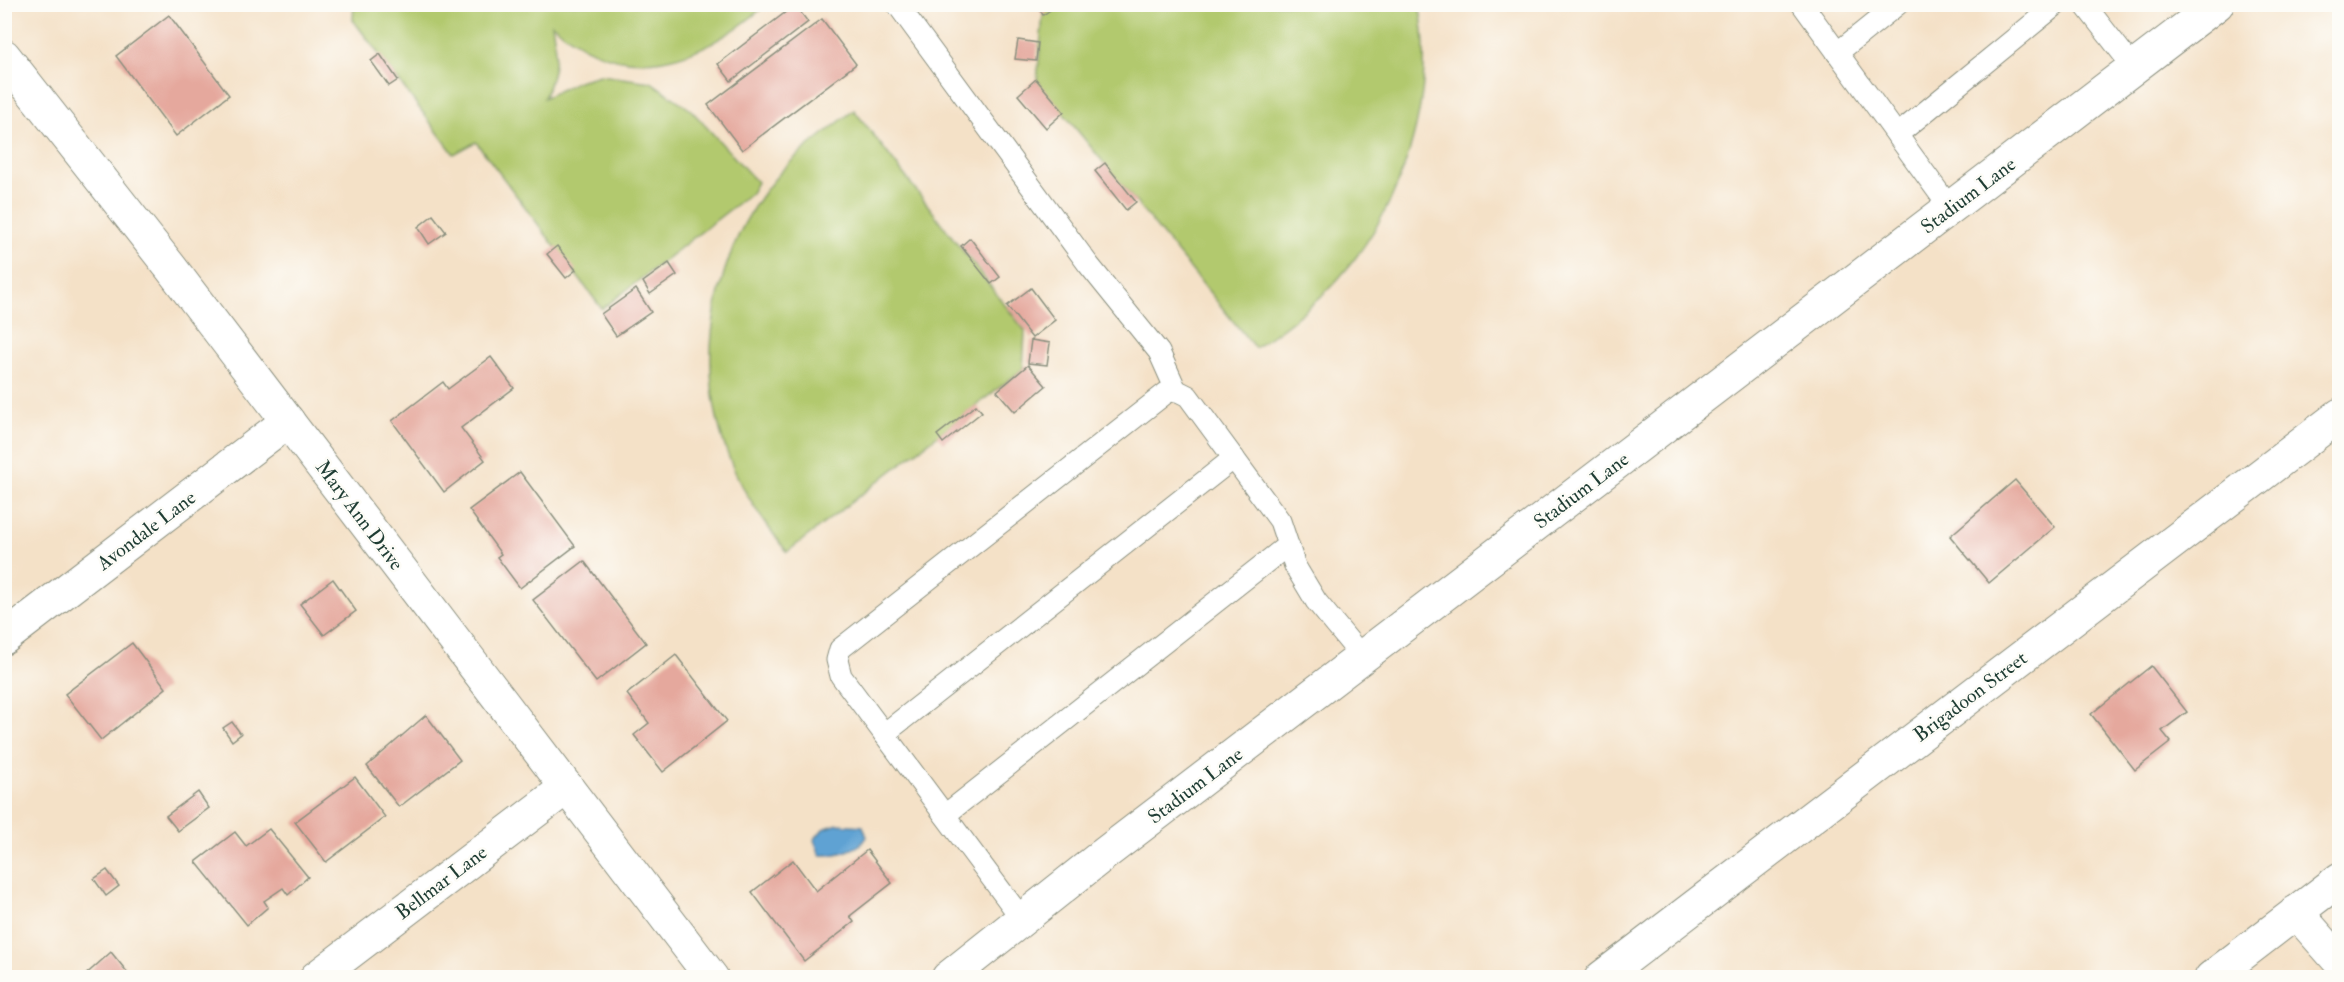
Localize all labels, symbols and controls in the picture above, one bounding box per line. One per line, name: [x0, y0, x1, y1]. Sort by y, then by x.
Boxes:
street label: Stadium Lane: [1916, 152, 2021, 239]
street label: Stadium Lane: [1529, 447, 1634, 534]
street label: Mary Ann Drive: [310, 455, 409, 575]
street label: Avondale Lane: [91, 485, 201, 576]
street label: Brigadoon Street: [1909, 645, 2032, 747]
street label: Stadium Lane: [1143, 742, 1248, 829]
street label: Bellmar Lane: [390, 840, 492, 925]

